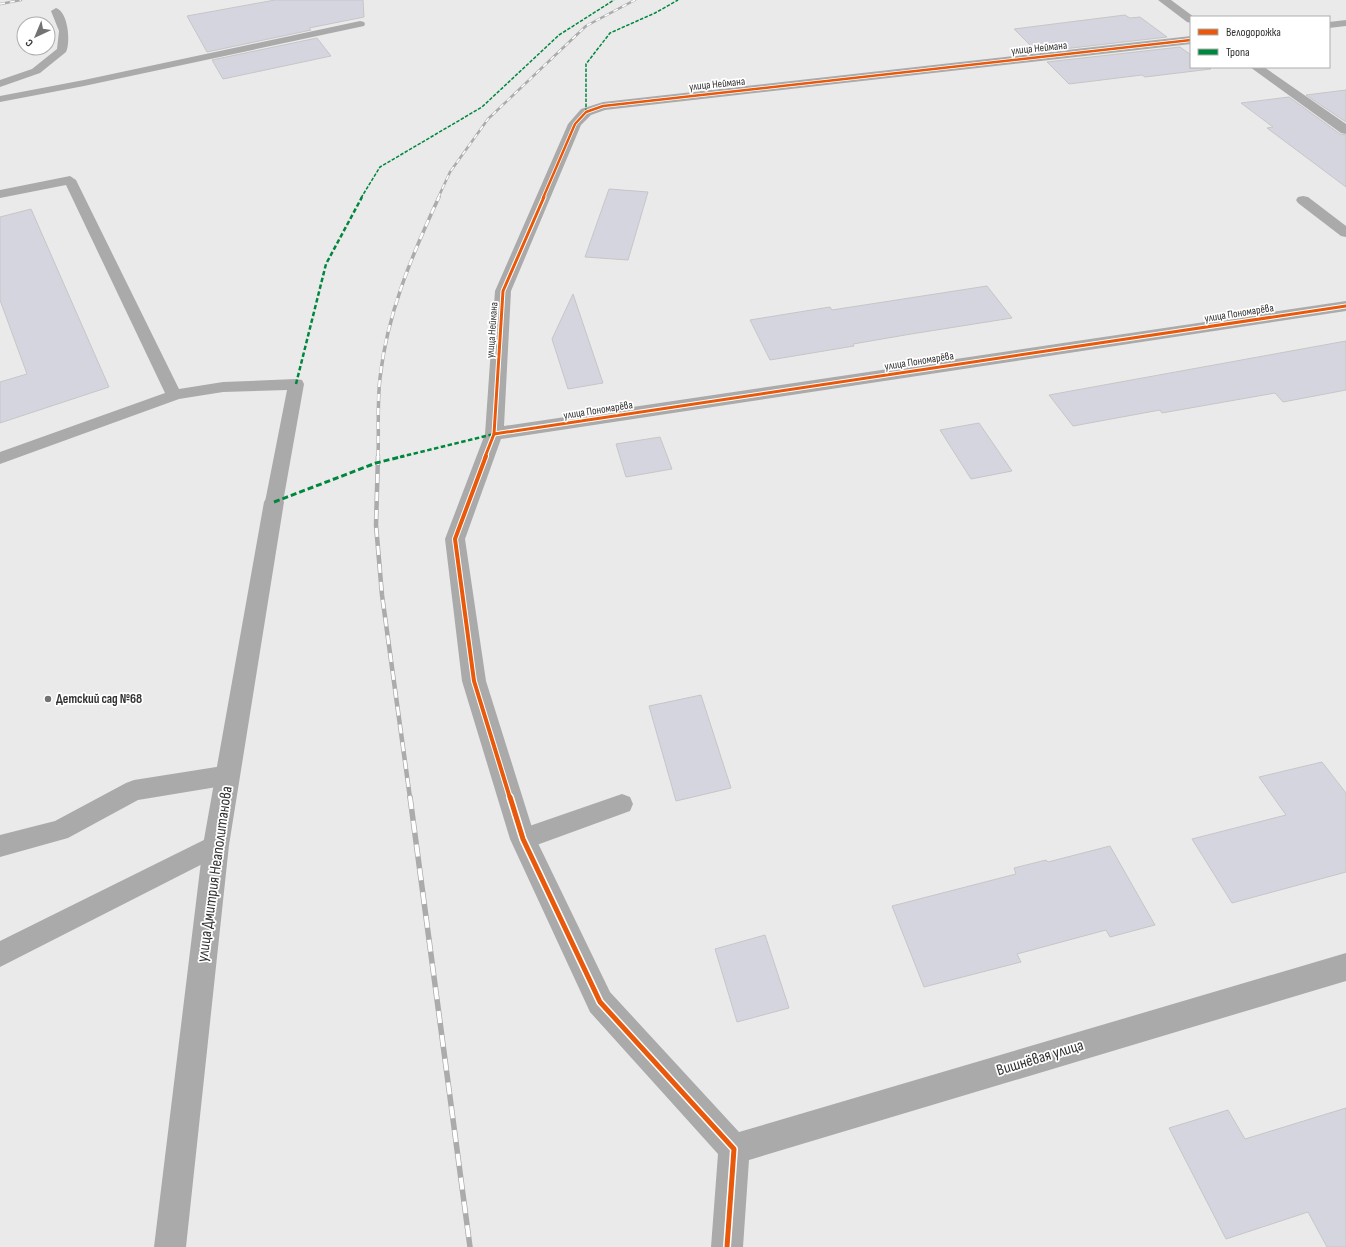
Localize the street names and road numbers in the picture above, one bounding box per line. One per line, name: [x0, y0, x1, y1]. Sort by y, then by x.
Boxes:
street label: улица Неймана: [1010, 39, 1068, 57]
street label: улица Неймана: [688, 75, 746, 93]
street label: улица Неймана: [484, 301, 500, 359]
street label: улица Пономарёва: [1203, 301, 1275, 325]
street label: улица Пономарёва: [883, 349, 955, 373]
street label: улица Пономарёва: [562, 398, 634, 422]
street label: улица Дмитрия Неаполитанова: [193, 785, 237, 963]
street label: Вишнёвая улица: [994, 1036, 1086, 1080]

